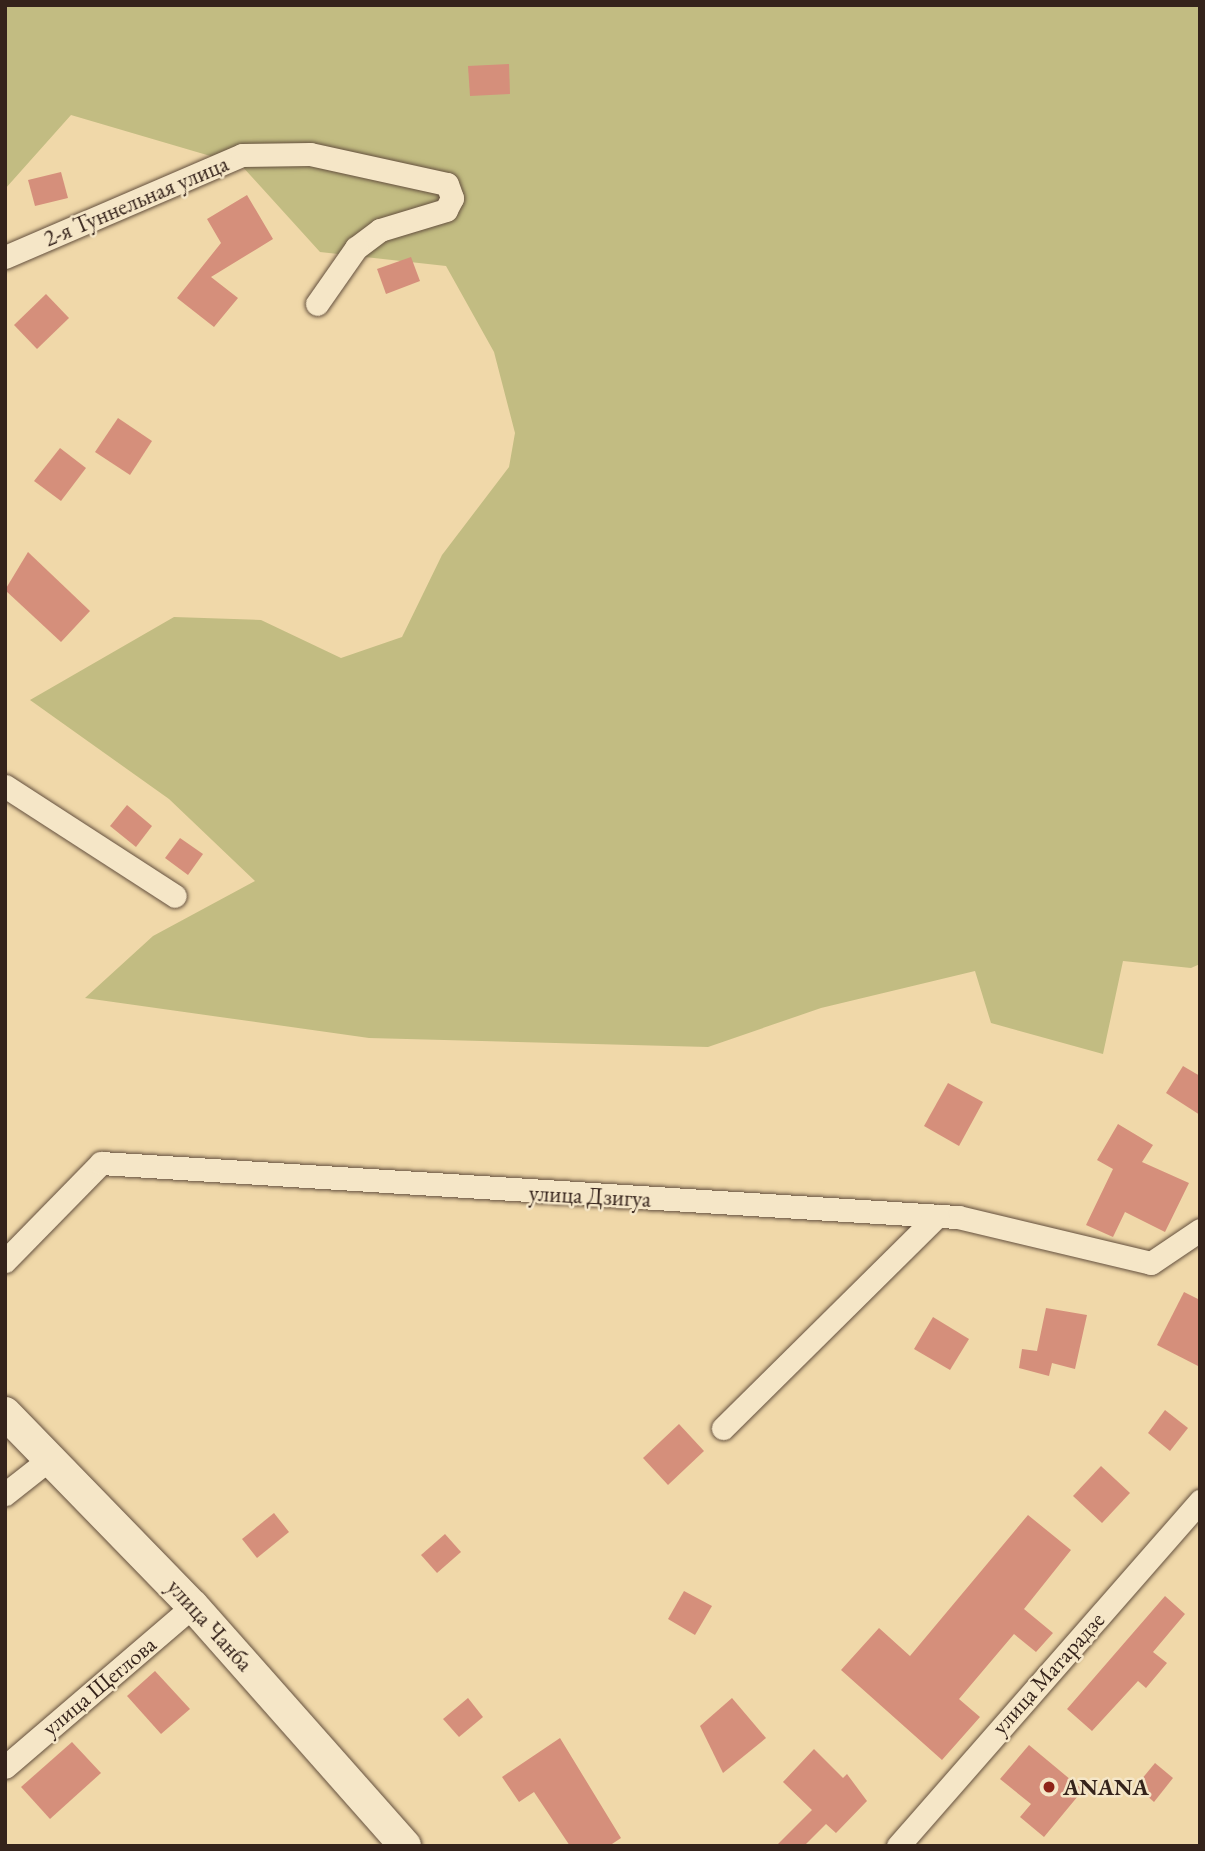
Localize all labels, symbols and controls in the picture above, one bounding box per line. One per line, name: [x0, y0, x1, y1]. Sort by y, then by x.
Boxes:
street label: 2-я Туннельная улица: [39, 150, 233, 252]
street label: улица Дзигуа: [528, 1179, 652, 1213]
street label: улица Чанба: [161, 1573, 259, 1677]
street label: улица Матарадзе: [986, 1606, 1110, 1740]
street label: улица Щеглова: [36, 1630, 162, 1742]
place label: ANANA: [1063, 1773, 1149, 1801]
marker: ANANA: [1041, 1779, 1057, 1795]

